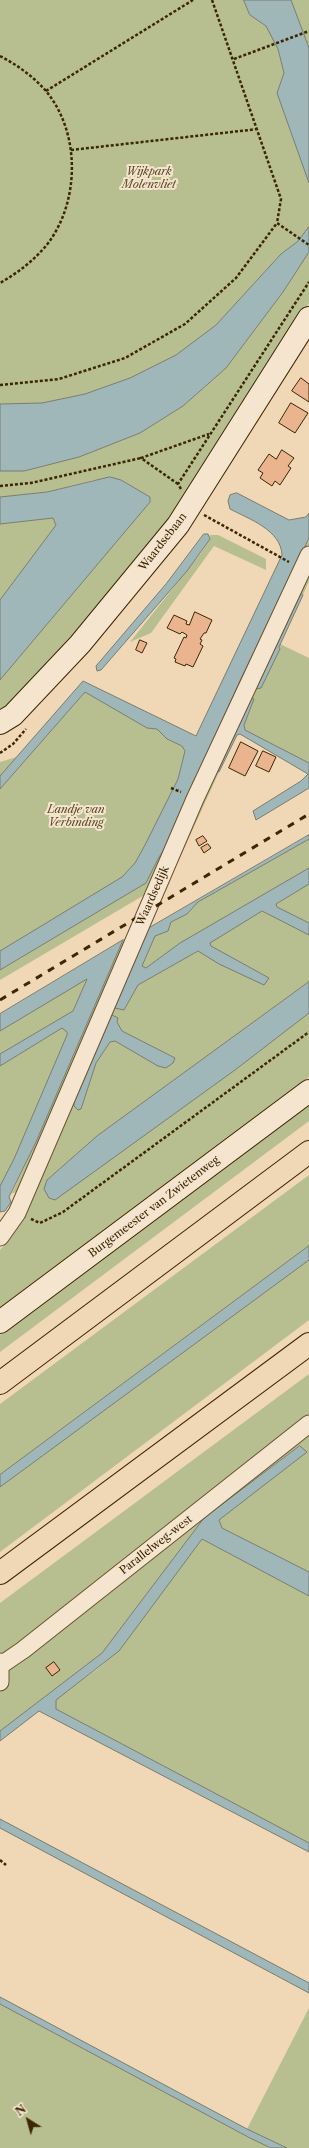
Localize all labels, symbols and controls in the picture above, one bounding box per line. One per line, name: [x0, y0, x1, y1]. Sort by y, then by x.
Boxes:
park label: Wijkpark Molenvliet: [122, 165, 176, 191]
street label: Waardsebaan: [136, 510, 190, 574]
park label: Landje van Verbinding: [47, 803, 105, 829]
street label: Waardsedijk: [134, 864, 172, 928]
street label: Burgemeester van Zwietenweg: [86, 1154, 222, 1260]
street label: Parallelweg-west: [117, 1513, 195, 1577]
north arrow: [8, 2100, 48, 2140]
text: N: [13, 2102, 29, 2119]

